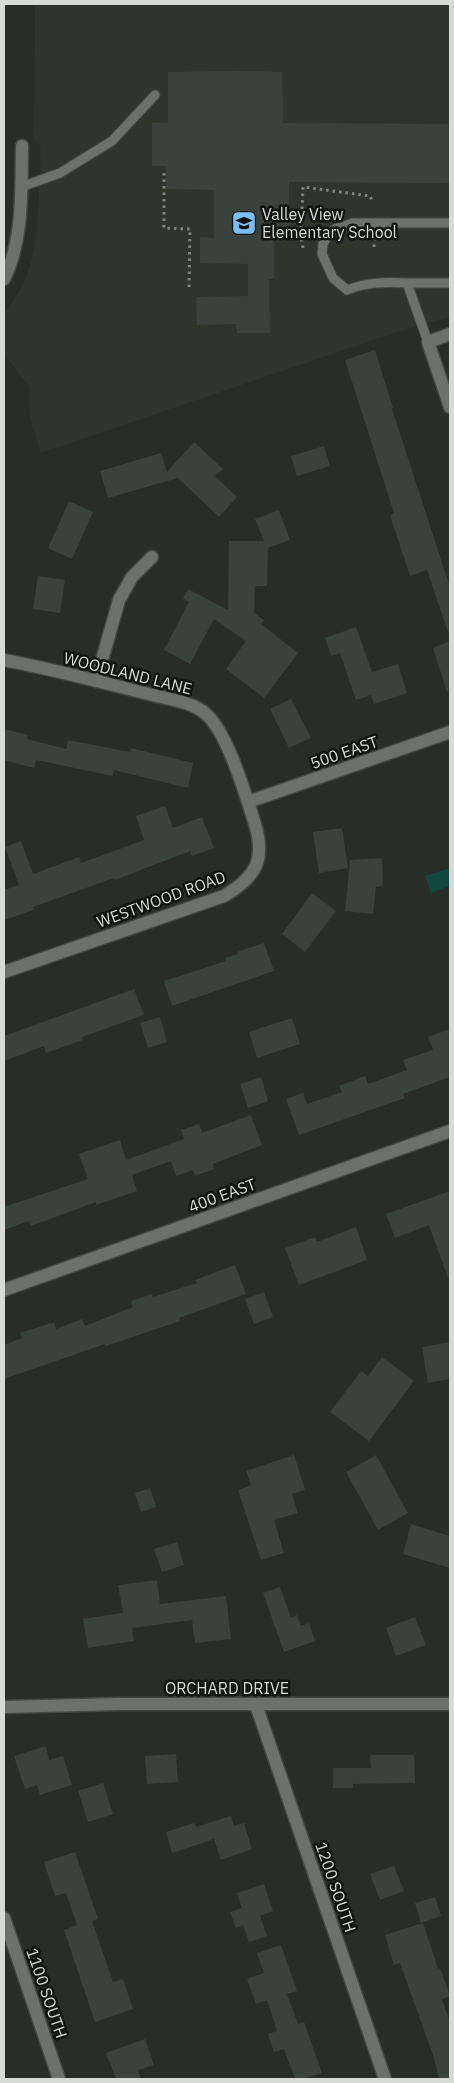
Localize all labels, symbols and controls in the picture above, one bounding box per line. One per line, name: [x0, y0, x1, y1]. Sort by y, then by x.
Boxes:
place label: Valley View Elementary School: [262, 204, 397, 242]
school or university icon: Valley View Elementary School: [231, 210, 257, 236]
street label: WOODLAND LANE: [62, 647, 194, 699]
street label: 500 EAST: [307, 731, 381, 773]
street label: WESTWOOD ROAD: [94, 866, 228, 932]
street label: 400 EAST: [185, 1174, 259, 1216]
street label: ORCHARD DRIVE: [165, 1678, 289, 1698]
street label: 1200 SOUTH: [311, 1839, 361, 1935]
street label: 1100 SOUTH: [22, 1945, 72, 2041]

